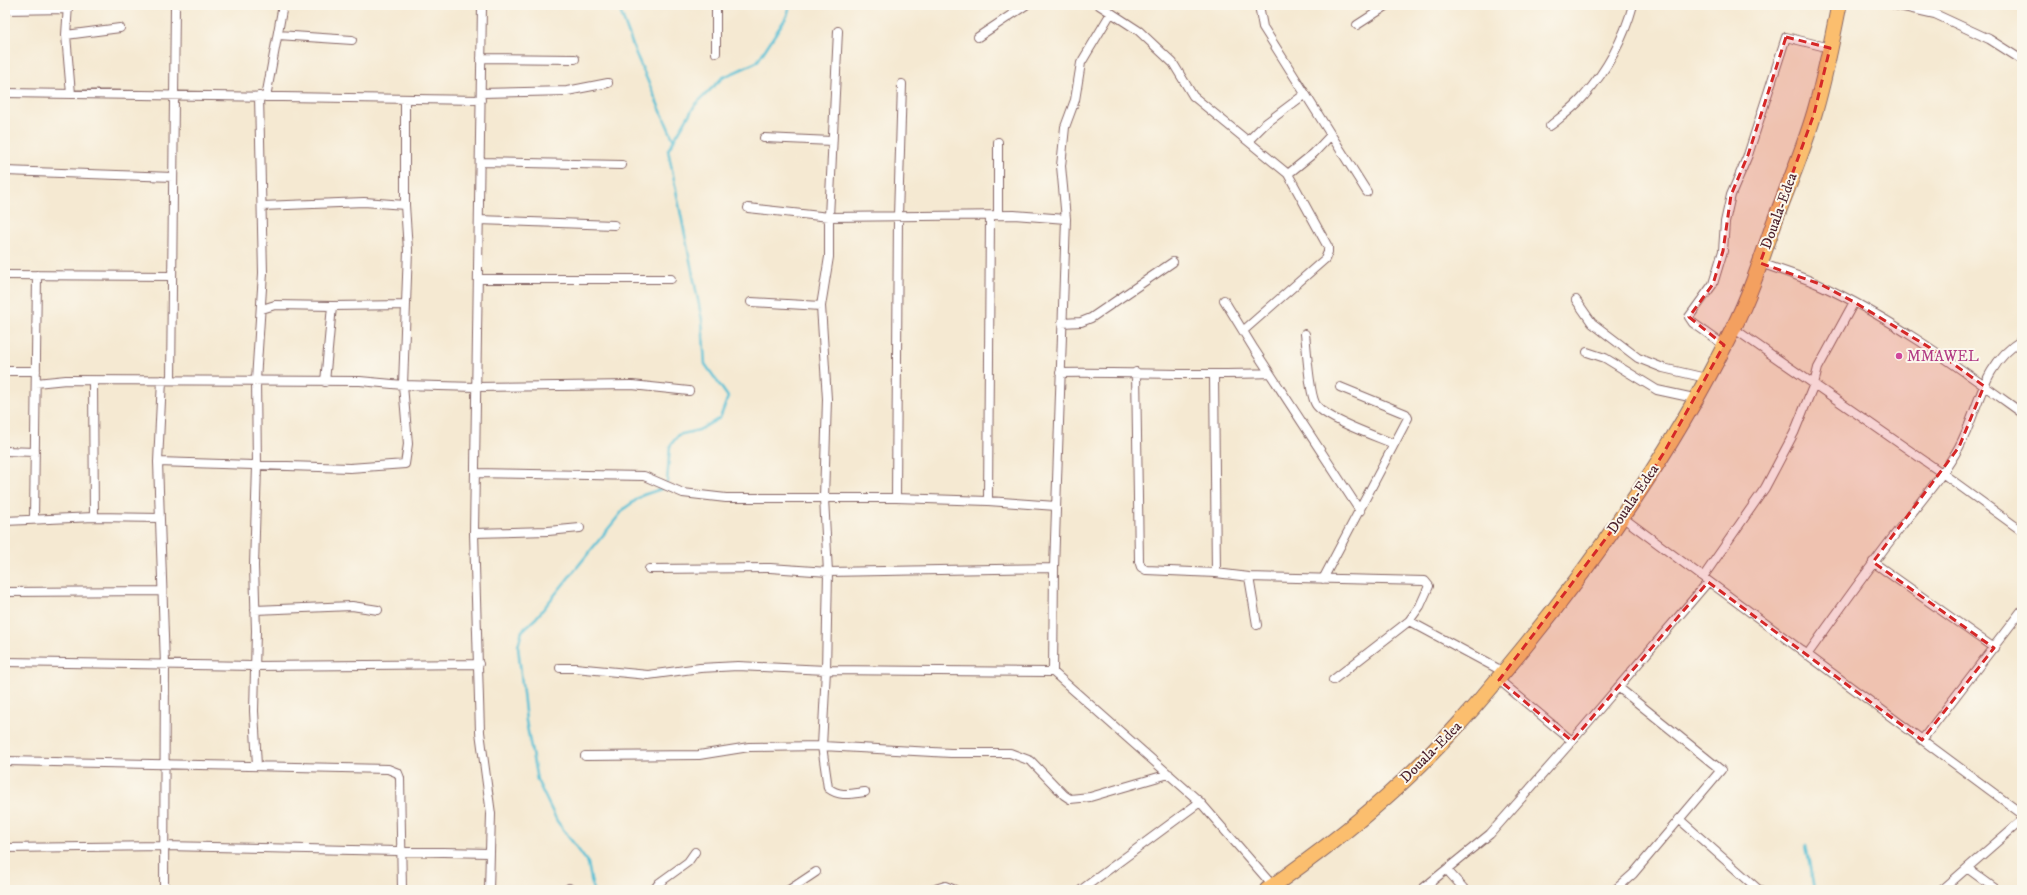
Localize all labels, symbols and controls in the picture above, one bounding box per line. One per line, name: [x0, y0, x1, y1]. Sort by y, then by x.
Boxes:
street label: Douala-Edea: [1756, 170, 1802, 252]
place label: MMAWEL: [1907, 347, 1979, 366]
marker: MMAWEL: [1894, 351, 1904, 361]
street label: Douala-Edea: [1603, 460, 1664, 537]
street label: Douala-Edea: [1396, 717, 1466, 787]

